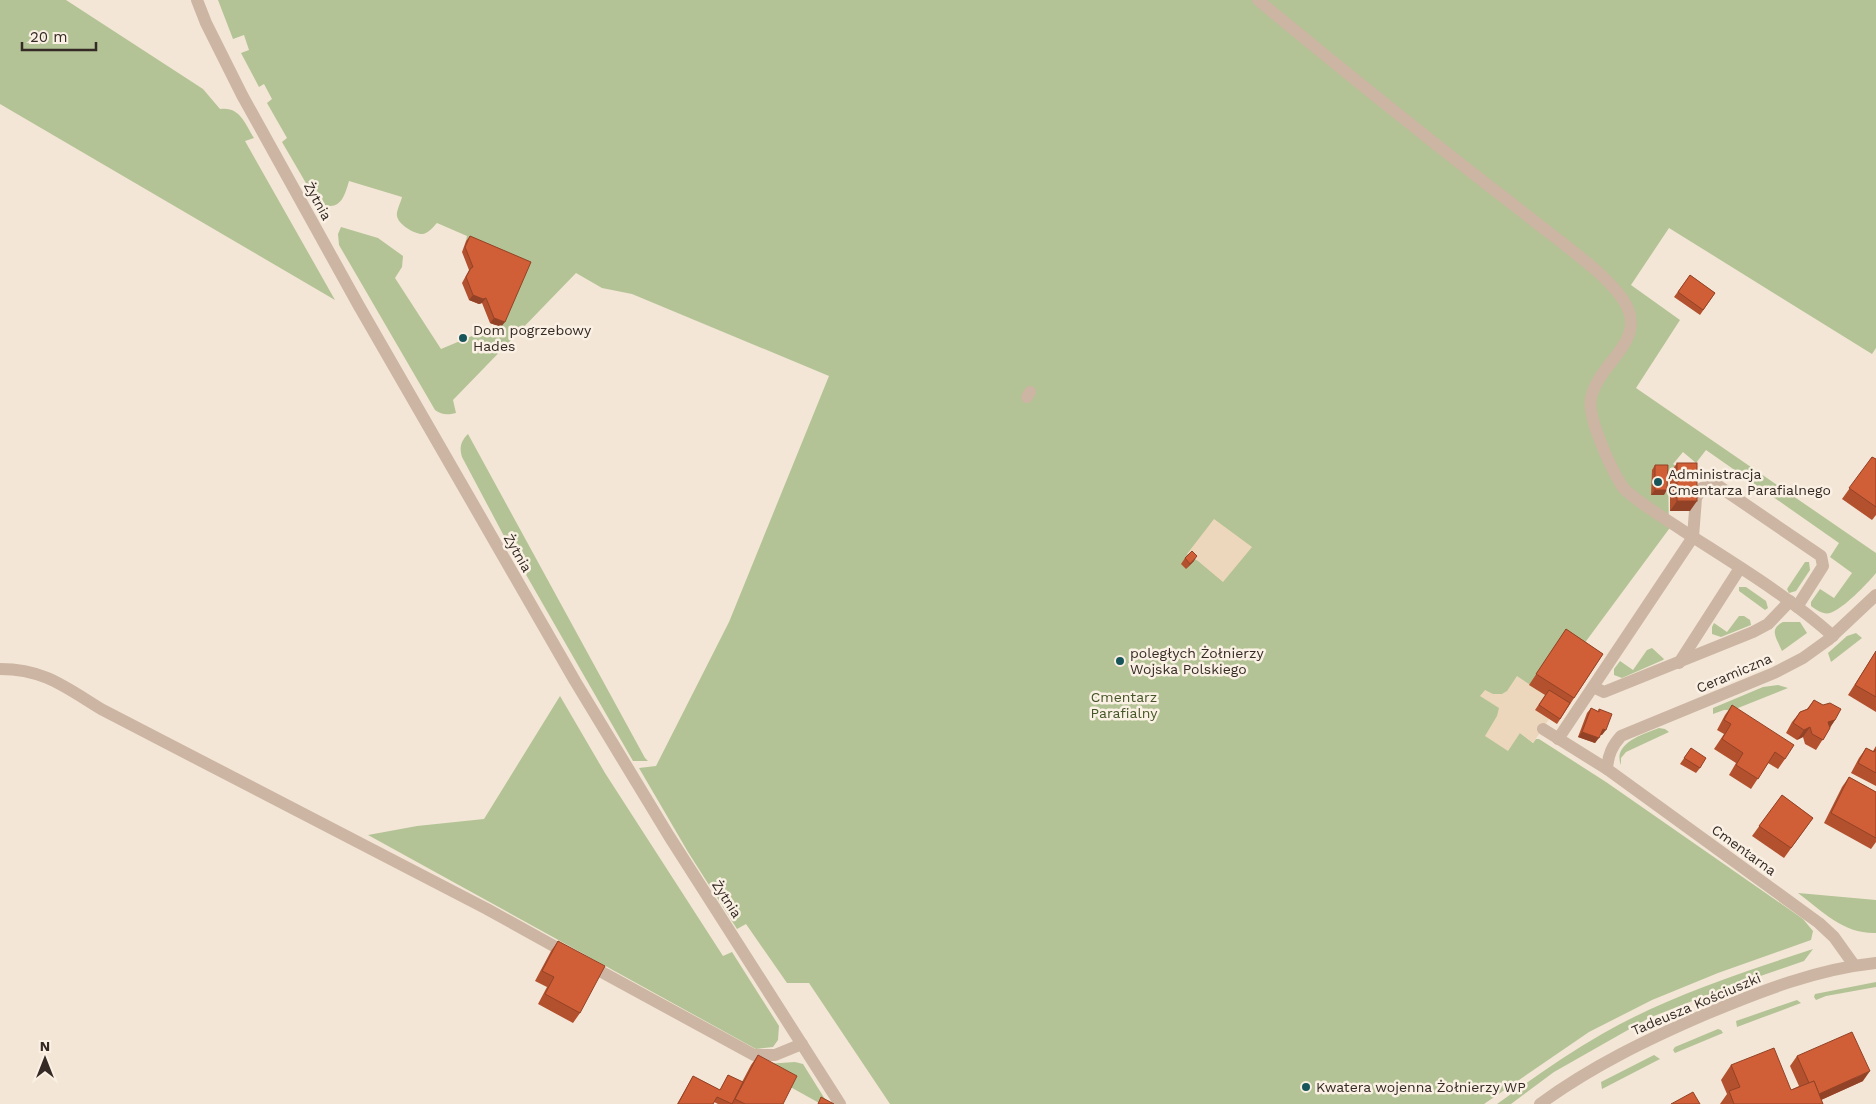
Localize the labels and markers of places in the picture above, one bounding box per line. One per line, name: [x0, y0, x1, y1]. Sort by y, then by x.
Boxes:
place label: Dom pogrzebowy Hades: [473, 322, 592, 354]
marker: Dom pogrzebowy Hades: [457, 332, 469, 344]
place label: Administracja Cmentarza Parafialnego: [1668, 466, 1831, 498]
marker: Administracja Cmentarza Parafialnego: [1652, 476, 1664, 488]
place label: poległych Żołnierzy Wojska Polskiego: [1130, 645, 1264, 677]
marker: poległych Żołnierzy Wojska Polskiego: [1114, 655, 1126, 667]
place label: Kwatera wojenna Żołnierzy WP: [1316, 1079, 1526, 1095]
marker: Kwatera wojenna Żołnierzy WP: [1300, 1081, 1312, 1093]

